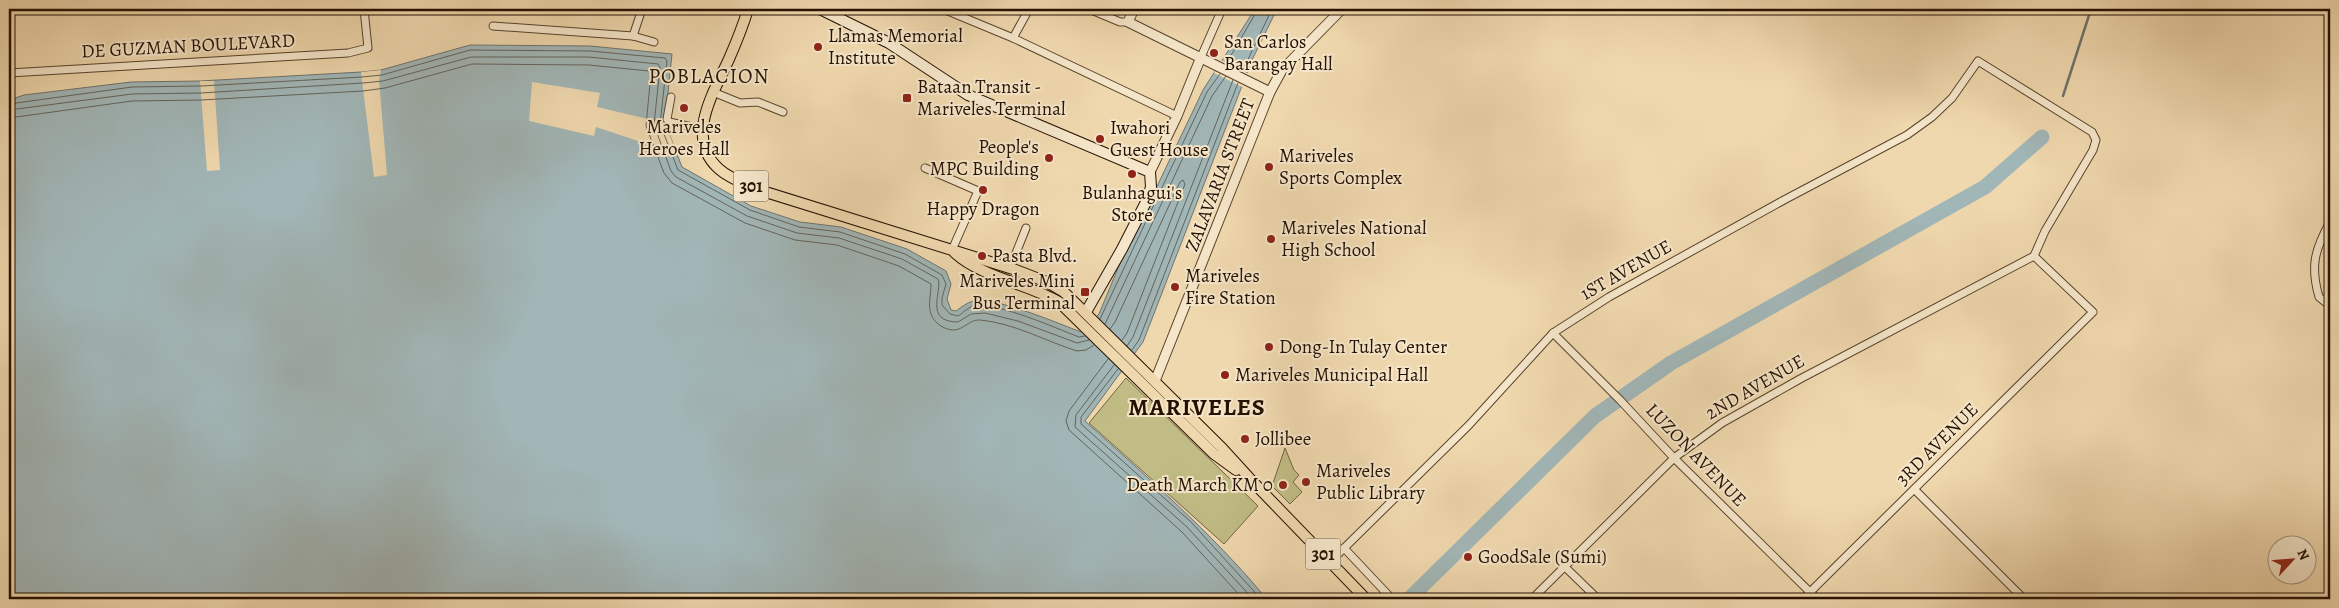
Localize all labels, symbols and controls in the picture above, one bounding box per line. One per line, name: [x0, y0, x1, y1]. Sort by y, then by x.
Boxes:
place label: Llamas Memorial Institute: [828, 23, 963, 71]
street label: DE GUZMAN BOULEVARD: [80, 27, 296, 65]
place label: San Carlos Barangay Hall: [1224, 29, 1333, 77]
marker: Llamas Memorial Institute: [812, 41, 824, 53]
marker: San Carlos Barangay Hall: [1208, 47, 1220, 59]
district label: POBLACION: [648, 62, 770, 90]
place label: Bataan Transit - Mariveles Terminal: [917, 74, 1066, 122]
marker: Bataan Transit - Mariveles Terminal: [901, 92, 913, 104]
street label: ZALAVARIA STREET: [1179, 94, 1261, 255]
marker: Mariveles Heroes Hall: [678, 102, 690, 114]
place label: Mariveles Heroes Hall: [639, 114, 730, 162]
place label: Iwahori Guest House: [1110, 115, 1209, 163]
marker: Iwahori Guest House: [1094, 133, 1106, 145]
place label: People's MPC Building: [930, 134, 1039, 182]
place label: Mariveles Sports Complex: [1279, 143, 1402, 191]
marker: People's MPC Building: [1043, 152, 1055, 164]
marker: Mariveles Sports Complex: [1263, 161, 1275, 173]
marker: Bulanhagui's Store: [1126, 168, 1138, 180]
road number: 301: [734, 170, 768, 202]
place label: Bulanhagui's Store: [1082, 180, 1182, 228]
marker: Happy Dragon: [977, 184, 989, 196]
place label: Happy Dragon: [926, 196, 1040, 222]
place label: Mariveles National High School: [1281, 215, 1427, 263]
marker: Mariveles National High School: [1265, 233, 1277, 245]
street label: 1ST AVENUE: [1575, 233, 1677, 307]
place label: Pasta Blvd.: [992, 243, 1078, 269]
marker: Pasta Blvd.: [976, 250, 988, 262]
place label: Mariveles Fire Station: [1185, 263, 1276, 311]
place label: Mariveles Mini Bus Terminal: [959, 268, 1075, 316]
marker: Mariveles Fire Station: [1169, 281, 1181, 293]
marker: Mariveles Mini Bus Terminal: [1079, 286, 1091, 298]
place label: Dong-In Tulay Center: [1279, 334, 1447, 360]
marker: Dong-In Tulay Center: [1263, 341, 1275, 353]
street label: 2ND AVENUE: [1701, 348, 1809, 426]
place label: Mariveles Municipal Hall: [1235, 362, 1428, 388]
marker: Mariveles Municipal Hall: [1219, 369, 1231, 381]
district label: MARIVELES: [1128, 391, 1266, 423]
street label: LUZON AVENUE: [1640, 397, 1752, 513]
street label: 3RD AVENUE: [1890, 397, 1984, 491]
place label: Jollibee: [1255, 426, 1311, 452]
marker: Jollibee: [1239, 433, 1251, 445]
place label: Mariveles Public Library: [1316, 458, 1425, 506]
place label: Death March KM 0: [1126, 472, 1273, 498]
marker: Mariveles Public Library: [1300, 476, 1312, 488]
marker: Death March KM 0: [1277, 479, 1289, 491]
north arrow: [2266, 536, 2316, 586]
road number: 301: [1306, 538, 1340, 570]
place label: GoodSale (Sumi): [1478, 544, 1607, 570]
text: N: [2292, 546, 2314, 563]
marker: GoodSale (Sumi): [1462, 551, 1474, 563]

